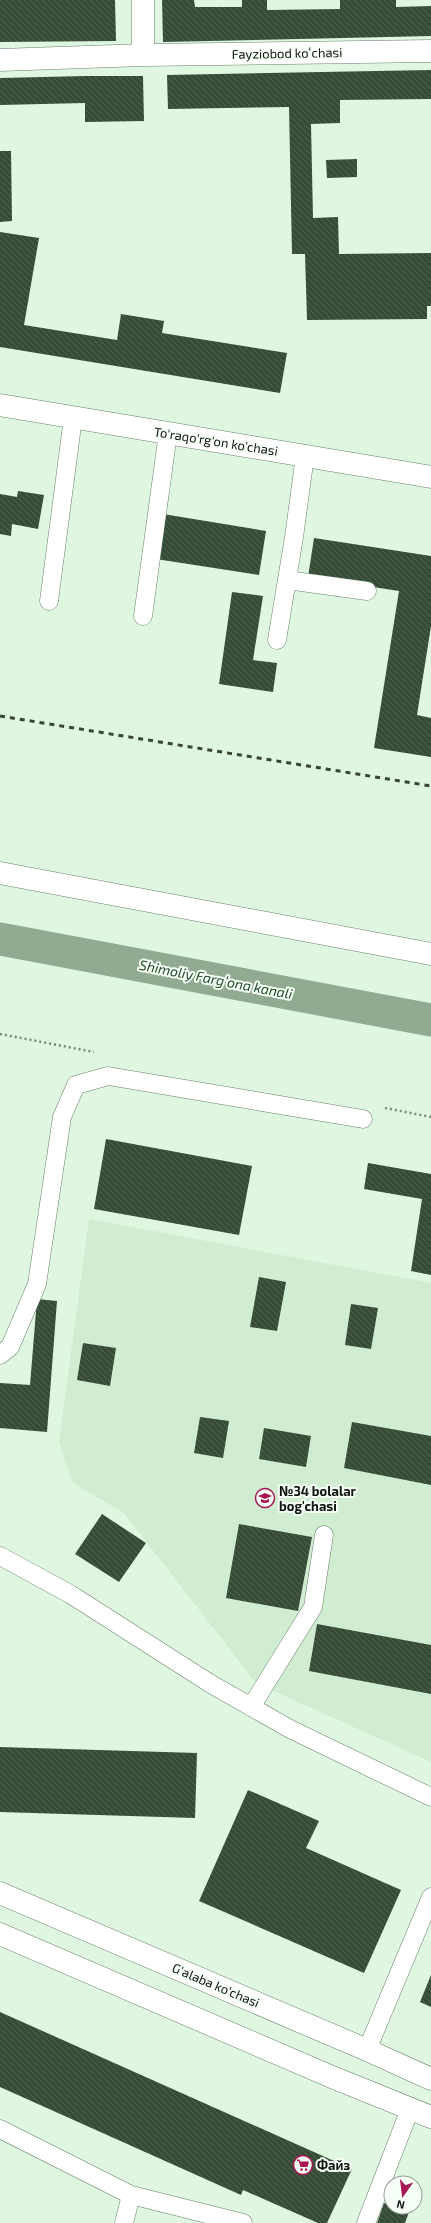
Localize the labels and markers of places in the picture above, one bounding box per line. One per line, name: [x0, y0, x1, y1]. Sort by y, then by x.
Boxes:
place label: №34 bolalar bog'chasi: [279, 1483, 357, 1514]
school or university icon: №34 bolalar bog'chasi: [254, 1487, 276, 1509]
supermarket icon: Файз: [292, 2154, 314, 2176]
place label: Файз: [317, 2157, 350, 2173]

